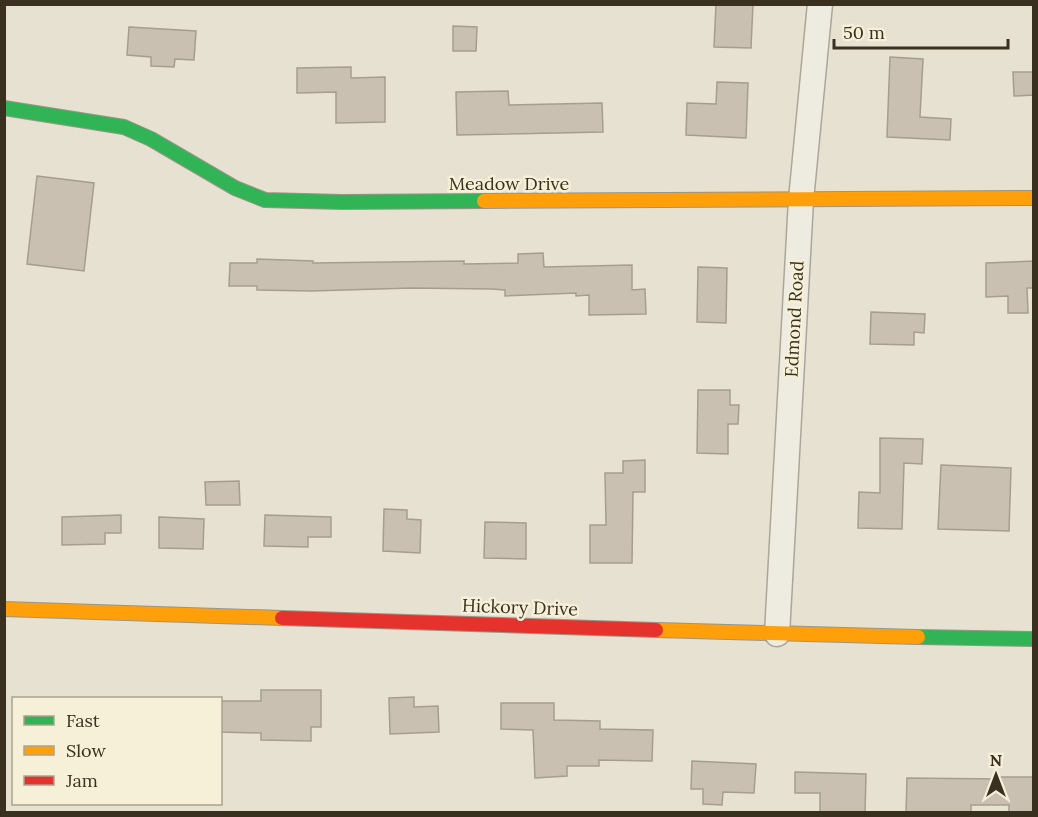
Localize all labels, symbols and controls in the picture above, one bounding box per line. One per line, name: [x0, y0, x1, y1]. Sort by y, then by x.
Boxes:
scale bar: [834, 12, 1008, 50]
text: 50 m: [843, 21, 885, 44]
street label: Meadow Drive: [449, 172, 570, 195]
street label: Edmond Road: [779, 260, 809, 378]
street label: Hickory Drive: [462, 593, 579, 621]
legend: [12, 697, 222, 805]
text: Fast: [66, 709, 100, 732]
text: Slow: [66, 739, 106, 762]
north arrow: [966, 745, 1026, 805]
text: N: [990, 750, 1002, 770]
text: Jam: [65, 769, 98, 792]

